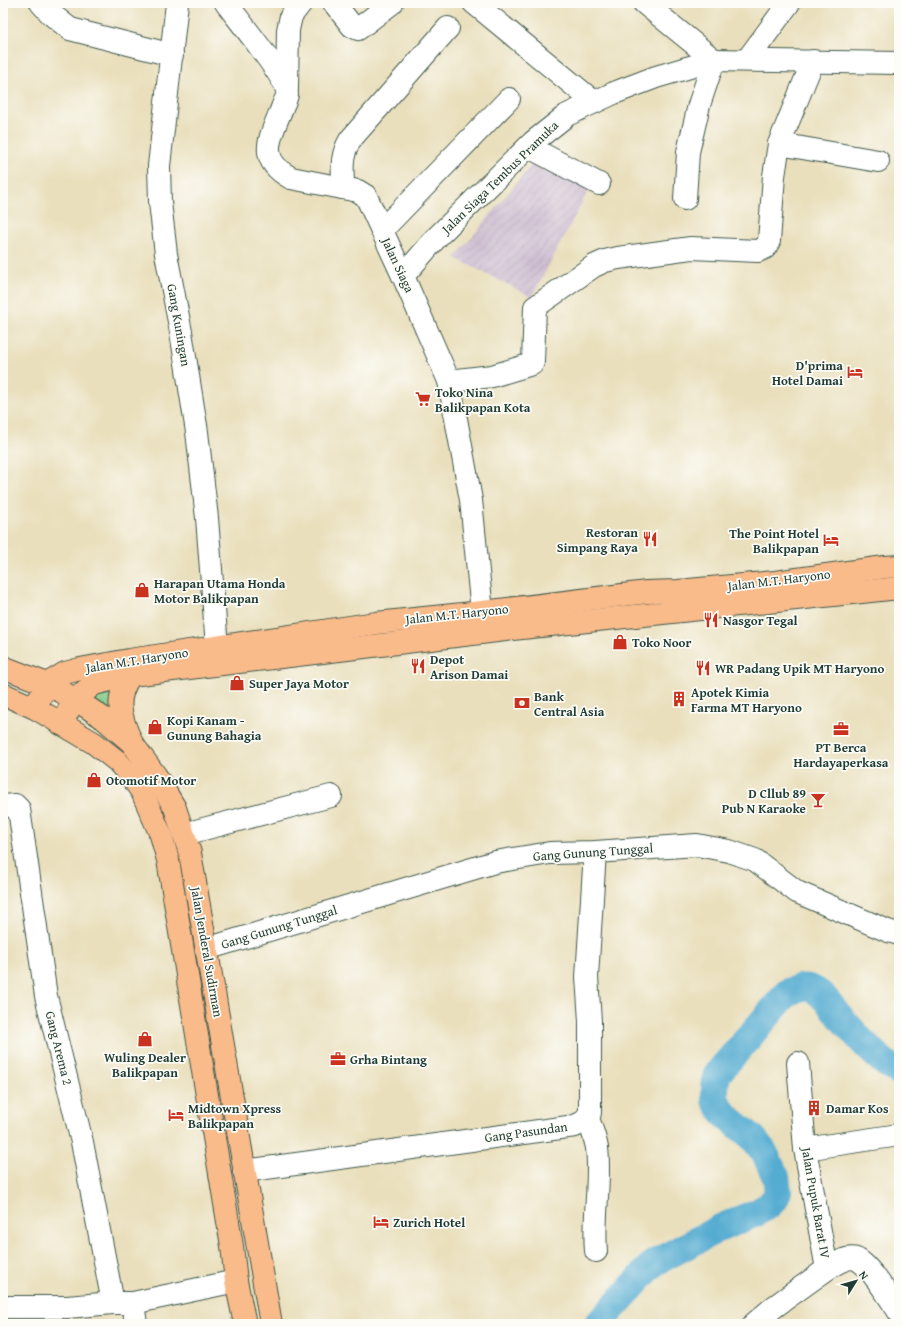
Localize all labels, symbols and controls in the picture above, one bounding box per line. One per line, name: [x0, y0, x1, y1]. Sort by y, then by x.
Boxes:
street label: Jalan Siaga Tembus Pramuka: [436, 115, 563, 239]
street label: Jalan Siaga: [376, 232, 419, 297]
street label: Gang Kuningan: [162, 282, 196, 368]
place label: D'prima Hotel Damai: [772, 356, 843, 390]
hotel icon: D'prima Hotel Damai: [846, 363, 864, 381]
place label: Toko Nina Balikpapan Kota: [435, 383, 531, 417]
supermarket icon: Toko Nina Balikpapan Kota: [414, 390, 432, 408]
place label: Restoran Simpang Raya: [557, 523, 638, 557]
place label: The Point Hotel Balikpapan: [729, 524, 819, 558]
restaurant icon: Restoran Simpang Raya: [641, 530, 659, 548]
hotel icon: The Point Hotel Balikpapan: [822, 531, 840, 549]
street label: Jalan M.T. Haryono: [725, 564, 832, 596]
place label: Harapan Utama Honda Motor Balikpapan: [154, 574, 286, 608]
shop icon: Harapan Utama Honda Motor Balikpapan: [133, 581, 151, 599]
street label: Jalan M.T. Haryono: [403, 599, 510, 629]
restaurant icon: Nasgor Tegal: [702, 611, 720, 629]
place label: Nasgor Tegal: [723, 611, 798, 630]
shop icon: Toko Noor: [611, 633, 629, 651]
place label: Toko Noor: [632, 633, 692, 652]
street label: Jalan M.T. Haryono: [82, 642, 190, 678]
place label: Depot Arison Damai: [430, 650, 508, 684]
restaurant icon: Depot Arison Damai: [409, 657, 427, 675]
restaurant icon: WR Padang Upik MT Haryono: [694, 659, 712, 677]
place label: WR Padang Upik MT Haryono: [715, 659, 885, 678]
shop icon: Super Jaya Motor: [228, 674, 246, 692]
place label: Super Jaya Motor: [249, 674, 349, 693]
place label: Apotek Kimia Farma MT Haryono: [691, 683, 802, 717]
place label: Bank Central Asia: [534, 687, 605, 721]
building icon: Apotek Kimia Farma MT Haryono: [670, 690, 688, 708]
bank icon: Bank Central Asia: [513, 694, 531, 712]
place label: Kopi Kanam - Gunung Bahagia: [167, 711, 262, 745]
shop icon: Kopi Kanam - Gunung Bahagia: [146, 718, 164, 736]
office icon: PT Berca Hardayaperkasa: [832, 720, 850, 738]
place label: PT Berca Hardayaperkasa: [794, 738, 889, 772]
shop icon: Otomotif Motor: [85, 771, 103, 789]
place label: Otomotif Motor: [106, 771, 196, 790]
place label: D Cllub 89 Pub N Karaoke: [722, 784, 806, 818]
bar icon: D Cllub 89 Pub N Karaoke: [809, 791, 827, 809]
street label: Gang Gunung Tunggal: [532, 838, 654, 866]
street label: Jalan Jenderal Sudirman: [186, 883, 228, 1019]
street label: Gang Gunung Tunggal: [219, 900, 340, 954]
street label: Gang Arema 2: [41, 1009, 77, 1087]
shop icon: Wuling Dealer Balikpapan: [136, 1030, 154, 1048]
place label: Wuling Dealer Balikpapan: [104, 1048, 186, 1082]
office icon: Grha Bintang: [329, 1050, 347, 1068]
place label: Grha Bintang: [350, 1050, 427, 1069]
place label: Midtown Xpress Balikpapan: [188, 1099, 282, 1133]
building icon: Damar Kos: [805, 1099, 823, 1117]
place label: Damar Kos: [826, 1099, 889, 1118]
hotel icon: Midtown Xpress Balikpapan: [167, 1106, 185, 1124]
street label: Gang Pasundan: [483, 1117, 569, 1147]
street label: Jalan Pupuk Barat IV: [797, 1144, 835, 1261]
hotel icon: Zurich Hotel: [372, 1213, 390, 1231]
place label: Zurich Hotel: [393, 1213, 465, 1232]
north arrow: [836, 1261, 876, 1301]
text: N: [855, 1267, 873, 1283]

